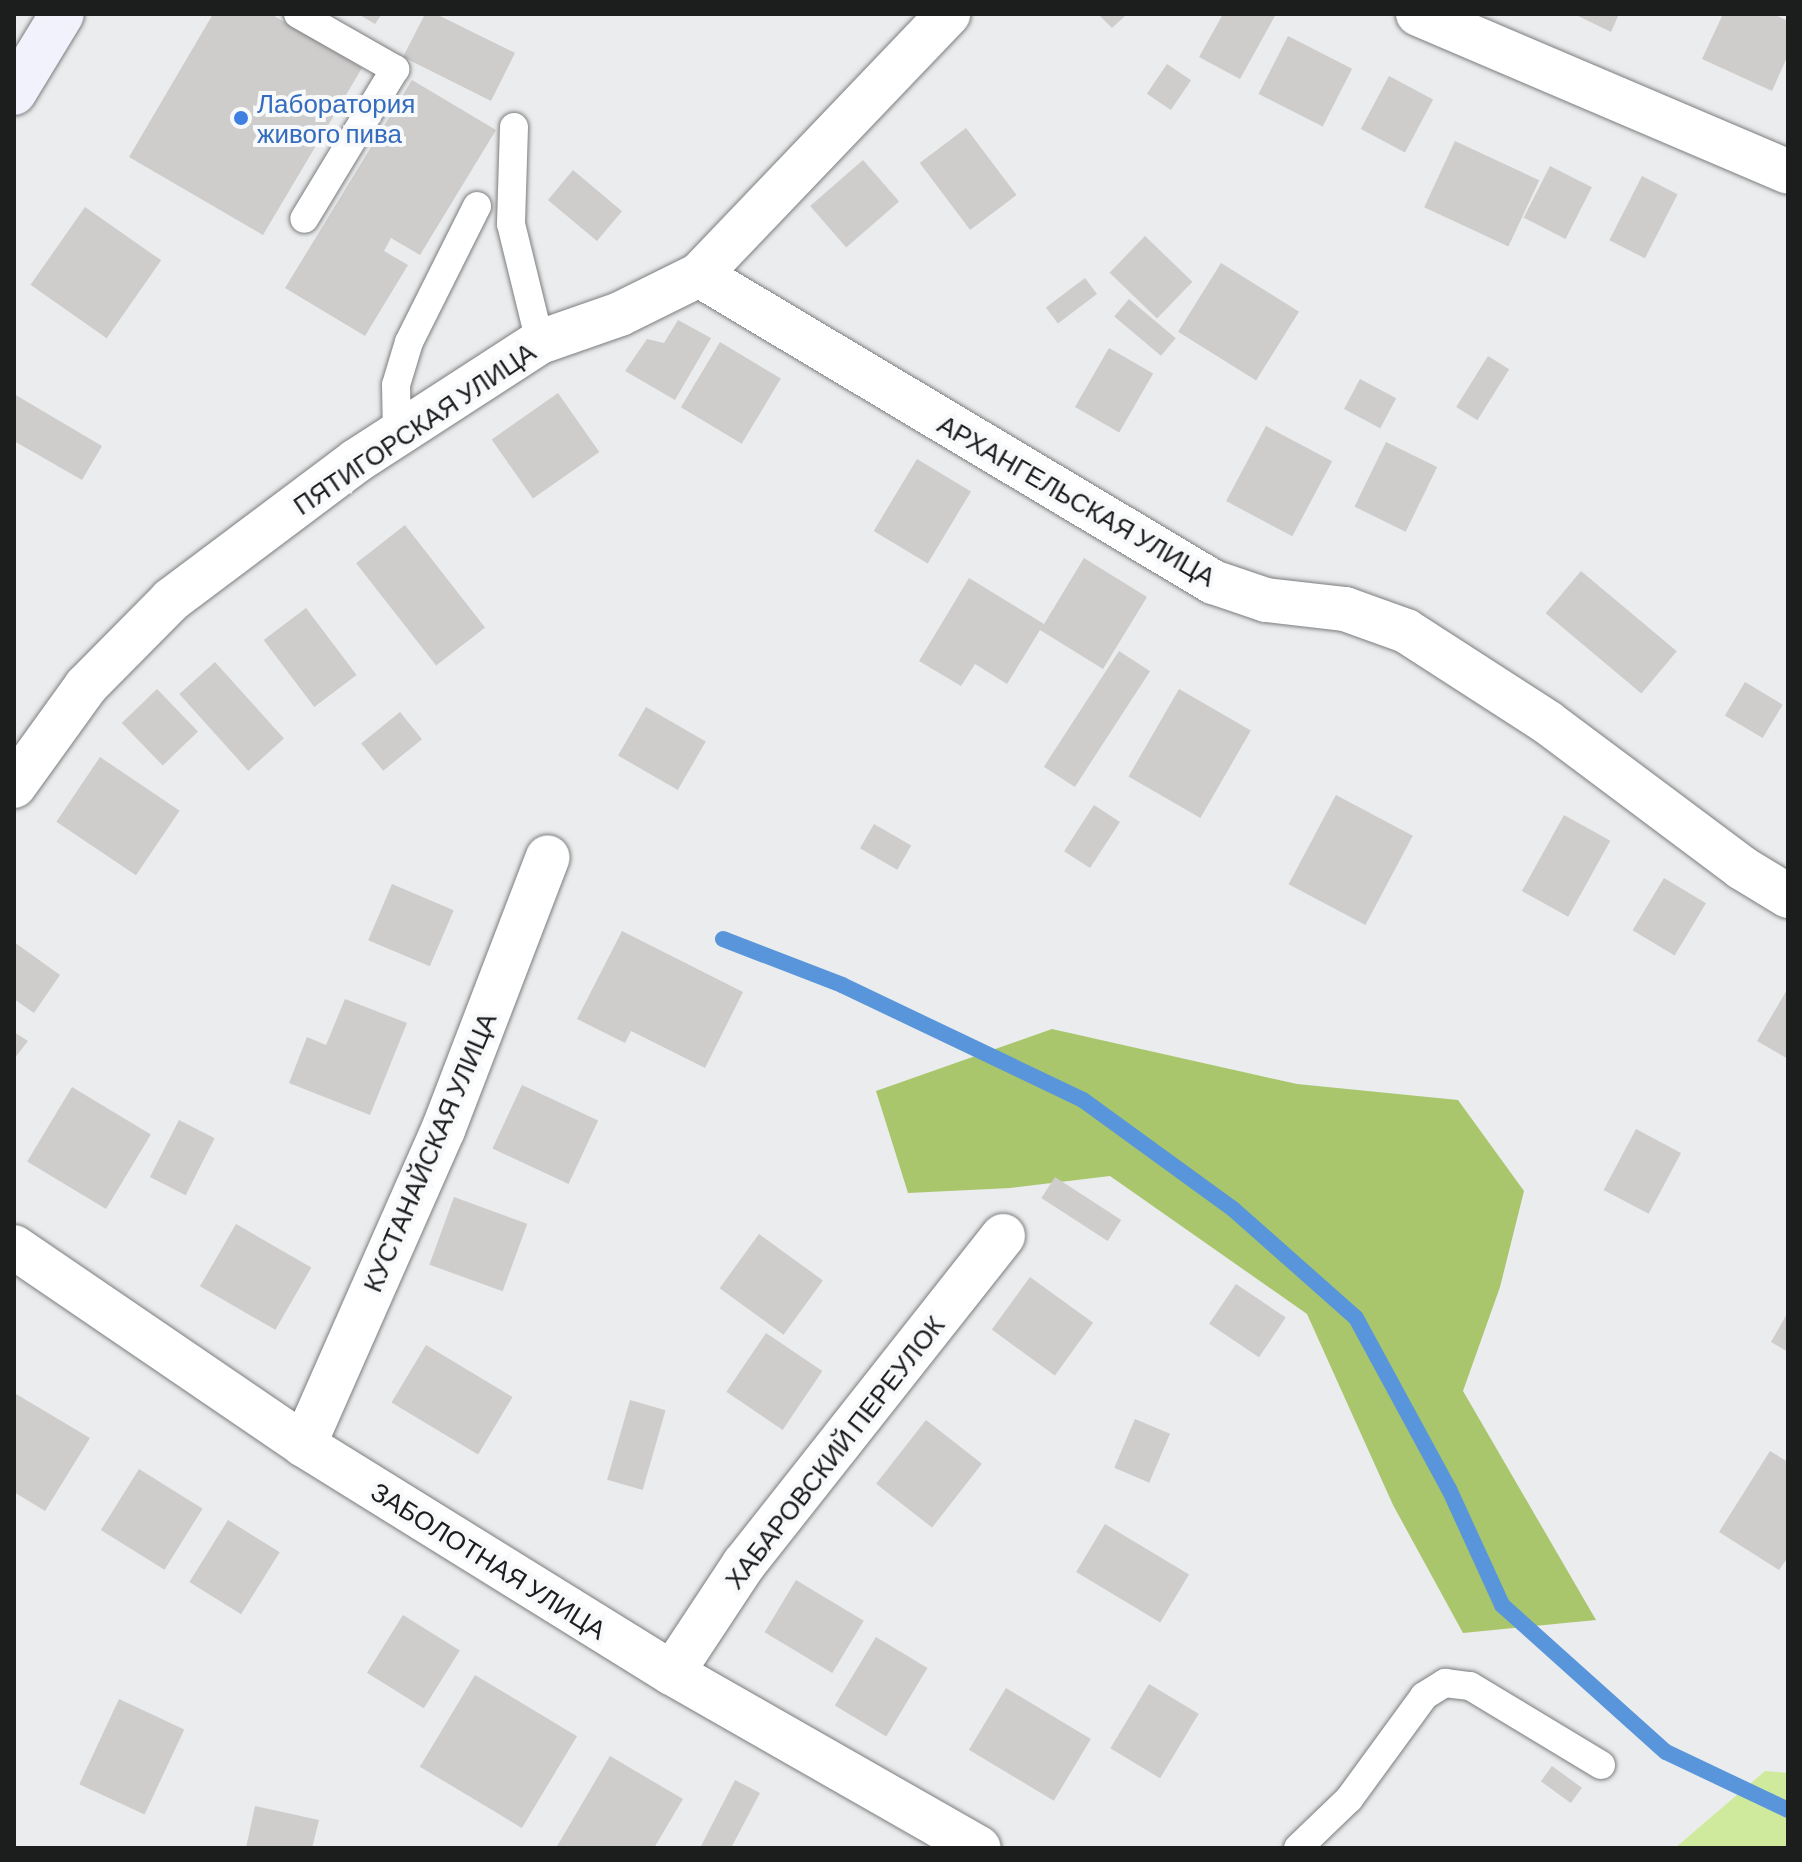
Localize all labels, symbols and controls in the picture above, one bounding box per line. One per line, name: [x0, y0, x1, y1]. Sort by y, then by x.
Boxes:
place label: Лаборатория живого пива: [257, 87, 415, 148]
marker: Лаборатория живого пива: [232, 109, 250, 127]
street label: ПЯТИГОРСКАЯ УЛИЦА: [287, 335, 541, 521]
street label: АРХАНГЕЛЬСКАЯ УЛИЦА: [933, 408, 1221, 592]
street label: КУСТАНАЙСКАЯ УЛИЦА: [356, 1008, 502, 1296]
street label: ХАБАРОВСКИЙ ПЕРЕУЛОК: [718, 1310, 950, 1594]
street label: ЗАБОЛОТНАЯ УЛИЦА: [366, 1475, 612, 1645]

